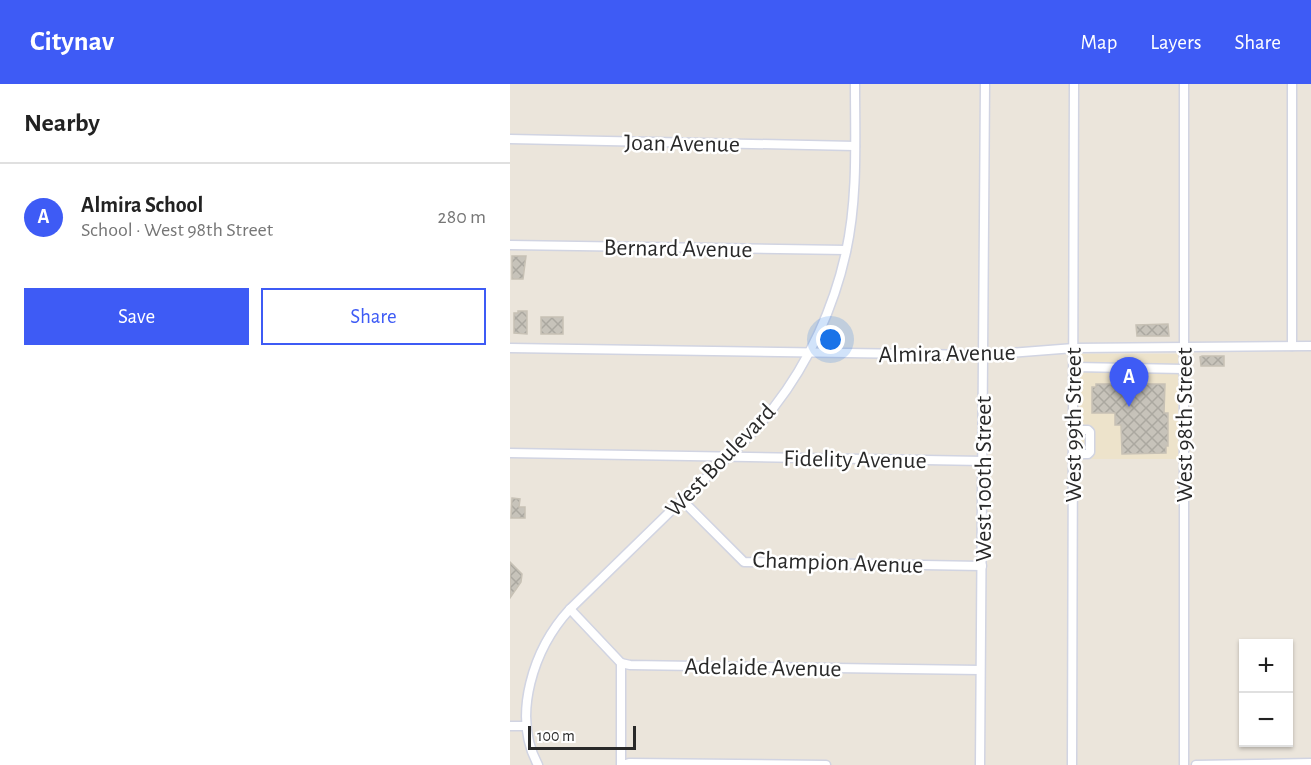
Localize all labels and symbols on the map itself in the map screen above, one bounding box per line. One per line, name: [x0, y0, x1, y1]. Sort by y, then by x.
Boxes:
street label: Joan Avenue: [624, 131, 740, 157]
street label: Bernard Avenue: [603, 236, 753, 262]
your location: [816, 325, 845, 354]
street label: Almira Avenue: [878, 341, 1016, 367]
street label: West 99th Street: [1062, 347, 1086, 503]
street label: West 98th Street: [1173, 347, 1197, 503]
pin: A: [1110, 358, 1148, 407]
street label: West 100th Street: [972, 396, 996, 562]
street label: West Boulevard: [661, 400, 780, 522]
street label: Fidelity Avenue: [783, 447, 927, 473]
street label: Champion Avenue: [752, 548, 924, 578]
street label: Adelaide Avenue: [684, 655, 842, 681]
scale bar: [528, 723, 636, 750]

